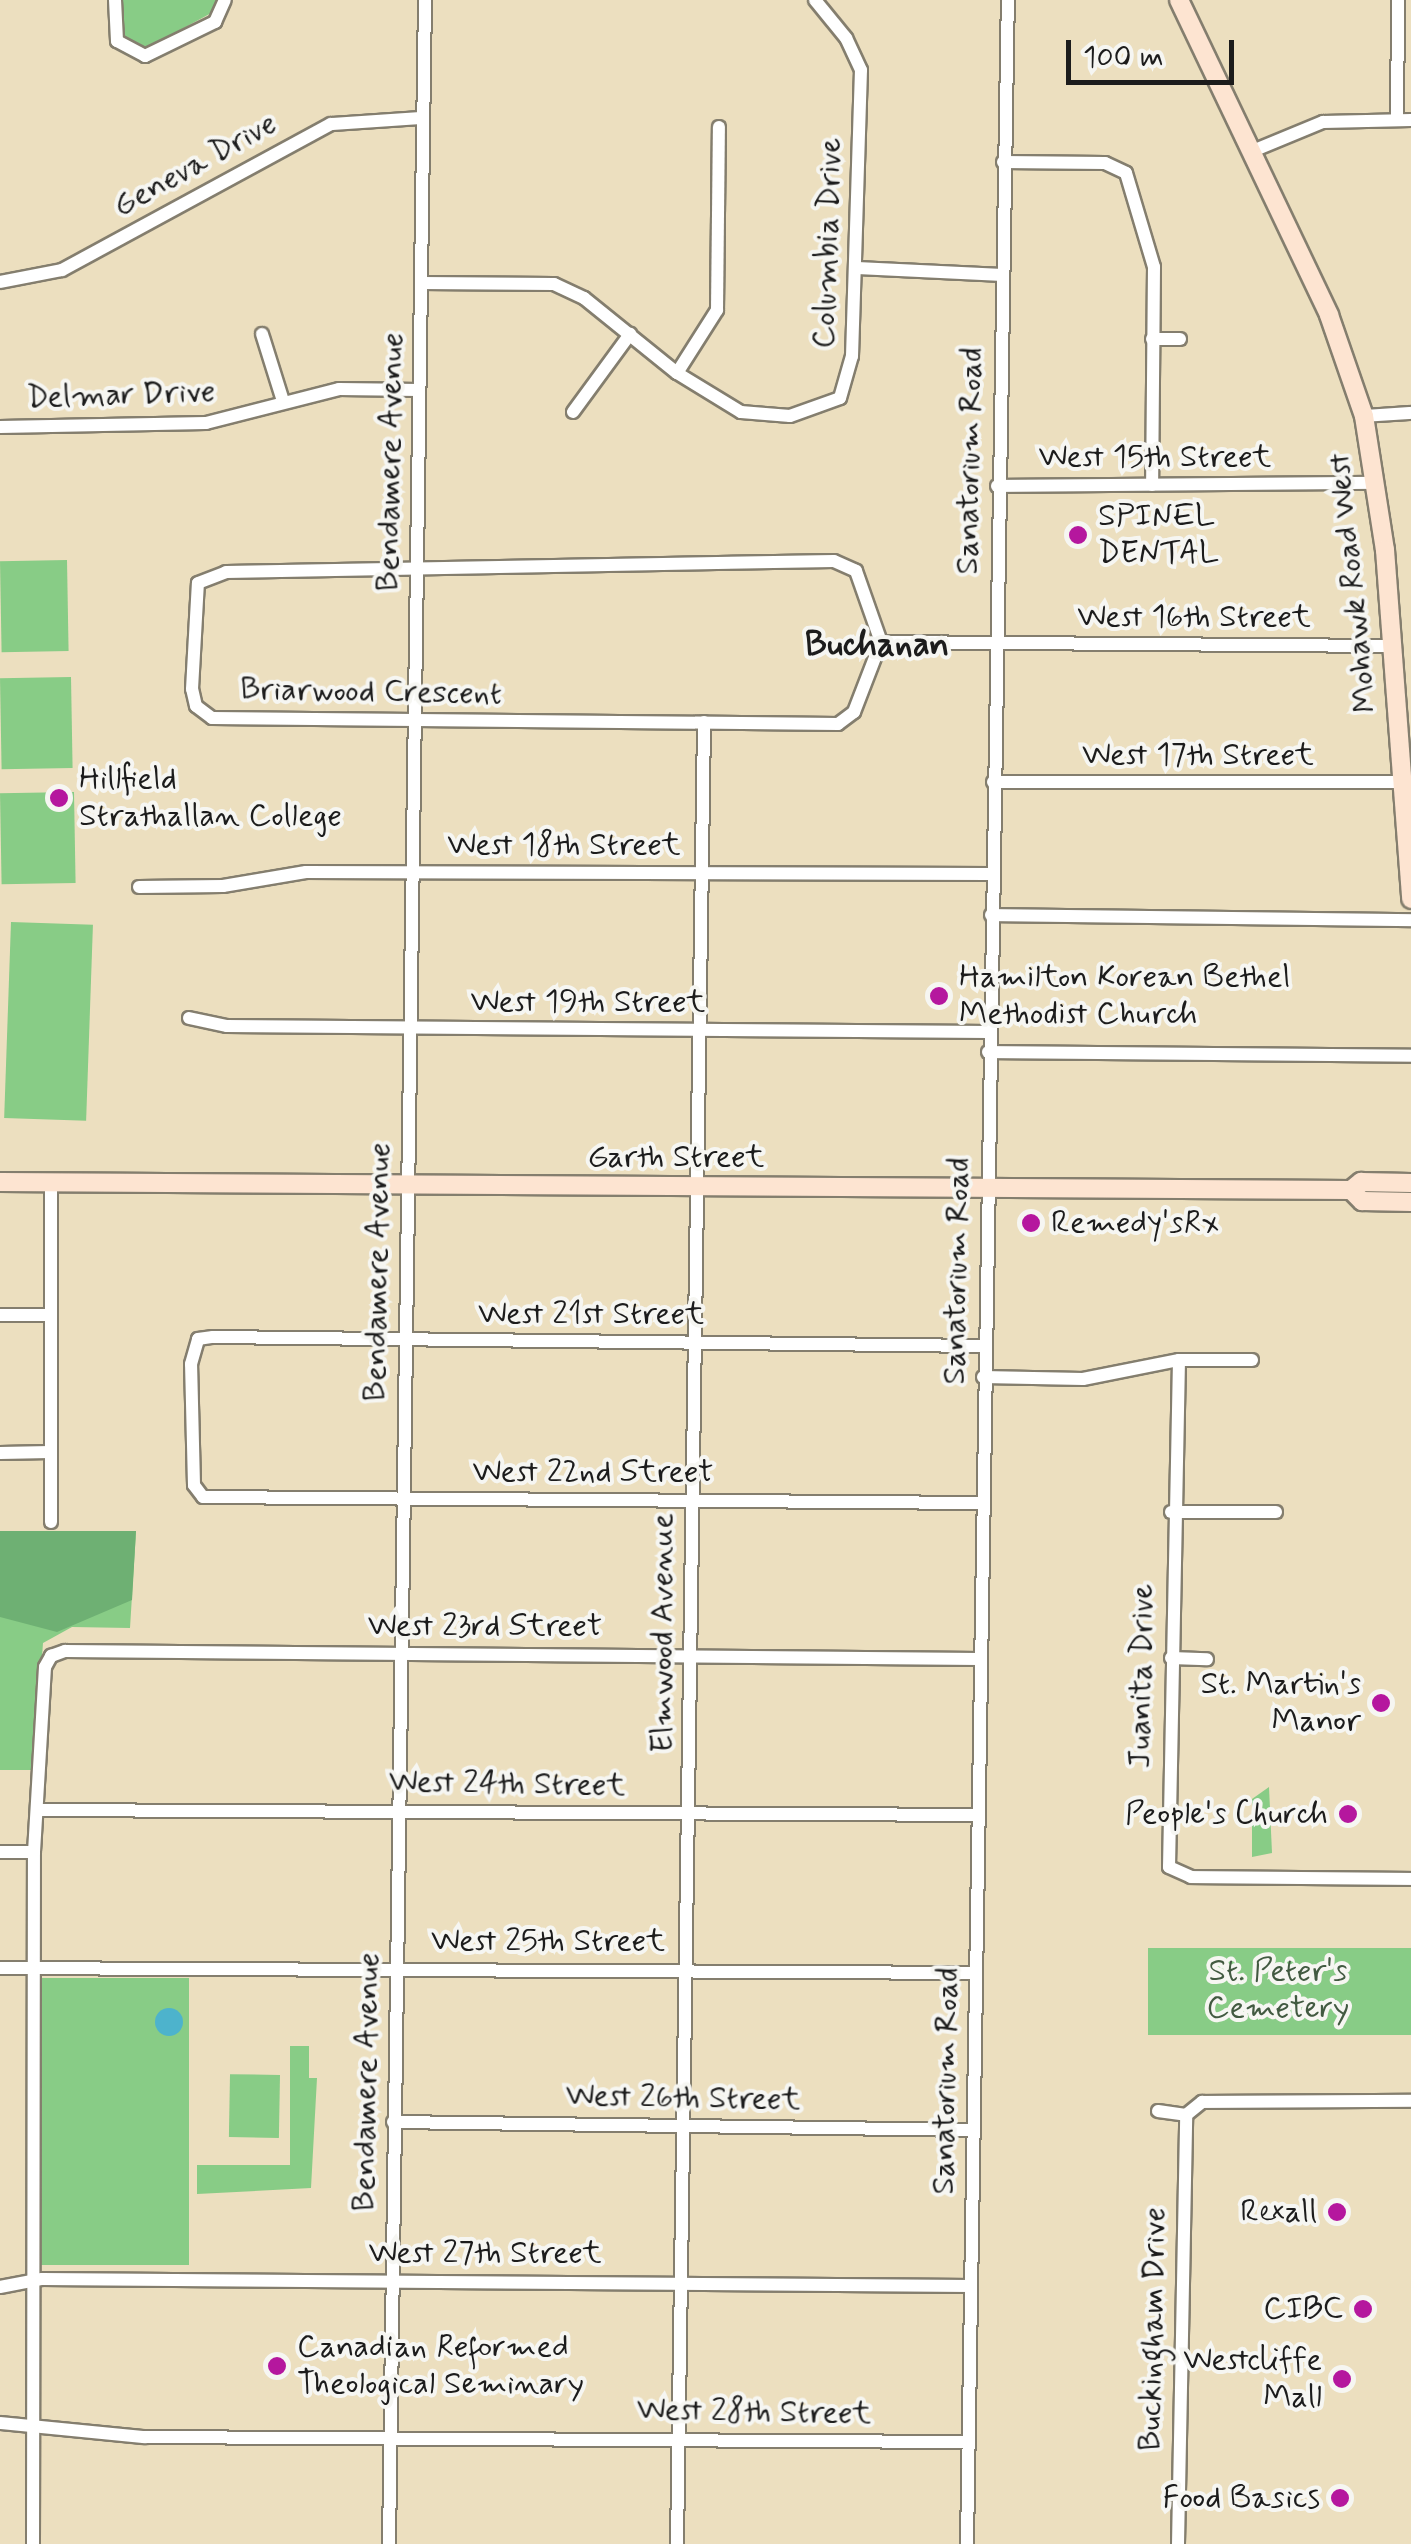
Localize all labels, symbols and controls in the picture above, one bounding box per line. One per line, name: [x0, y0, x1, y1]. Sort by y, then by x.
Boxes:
scale bar: [1071, 20, 1238, 82]
text: 100 m: [1083, 38, 1164, 77]
street label: Geneva Drive: [107, 104, 283, 226]
street label: Columbia Drive: [805, 137, 851, 349]
street label: Bendamere Avenue: [370, 330, 412, 594]
street label: Sanatorium Road: [949, 348, 991, 574]
street label: Delmar Drive: [27, 373, 215, 417]
street label: West 15th Street: [1039, 438, 1271, 476]
street label: Mohawk Road West: [1320, 451, 1386, 715]
place label: SPINEL DENTAL: [1098, 498, 1219, 573]
marker: SPINEL DENTAL: [1067, 524, 1089, 546]
street label: West 16th Street: [1077, 598, 1311, 636]
district label: Buchanan: [805, 624, 949, 666]
street label: Briarwood Crescent: [238, 670, 504, 714]
street label: West 17th Street: [1082, 736, 1314, 774]
place label: Hillfield Strathallan College: [79, 761, 343, 836]
marker: Hillfield Strathallan College: [48, 787, 70, 809]
street label: West 18th Street: [447, 826, 681, 864]
place label: Hamilton Korean Bethel Methodist Church: [959, 959, 1300, 1034]
street label: West 19th Street: [471, 983, 705, 1021]
marker: Hamilton Korean Bethel Methodist Church: [928, 985, 950, 1007]
street label: Garth Street: [588, 1138, 764, 1176]
street label: Bendamere Avenue: [357, 1140, 399, 1404]
street label: Sanatorium Road: [936, 1158, 978, 1384]
place label: Remedy'sRx: [1051, 1204, 1219, 1242]
marker: Remedy'sRx: [1020, 1212, 1042, 1234]
street label: West 21st Street: [478, 1295, 704, 1333]
street label: West 22nd Street: [473, 1453, 713, 1491]
street label: Elmwood Avenue: [644, 1518, 682, 1748]
street label: Juanita Drive: [1121, 1584, 1163, 1768]
street label: West 23rd Street: [369, 1607, 601, 1645]
place label: St. Martin's Manor: [1200, 1666, 1361, 1741]
marker: St. Martin's Manor: [1370, 1692, 1392, 1714]
street label: West 24th Street: [388, 1763, 626, 1805]
place label: People's Church: [1117, 1795, 1328, 1833]
marker: People's Church: [1337, 1803, 1359, 1825]
street label: West 25th Street: [431, 1922, 665, 1960]
street label: Bendamere Avenue: [346, 1950, 388, 2214]
park label: St. Peter's Cemetery: [1207, 1953, 1349, 2028]
street label: Sanatorium Road: [925, 1968, 967, 2194]
street label: West 26th Street: [565, 2077, 801, 2119]
place label: Rexall: [1240, 2193, 1317, 2231]
marker: Rexall: [1326, 2201, 1348, 2223]
street label: Buckingham Drive: [1132, 2208, 1174, 2450]
street label: West 27th Street: [368, 2234, 602, 2272]
place label: CIBC: [1263, 2290, 1343, 2328]
marker: CIBC: [1352, 2298, 1374, 2320]
place label: Canadian Reformed Theological Seminary: [297, 2329, 588, 2404]
place label: Westcliffe Mall: [1183, 2342, 1322, 2417]
marker: Canadian Reformed Theological Seminary: [266, 2355, 288, 2377]
marker: Westcliffe Mall: [1331, 2368, 1353, 2390]
street label: West 28th Street: [636, 2391, 872, 2433]
place label: Food Basics: [1167, 2479, 1320, 2517]
marker: Food Basics: [1329, 2487, 1351, 2509]

